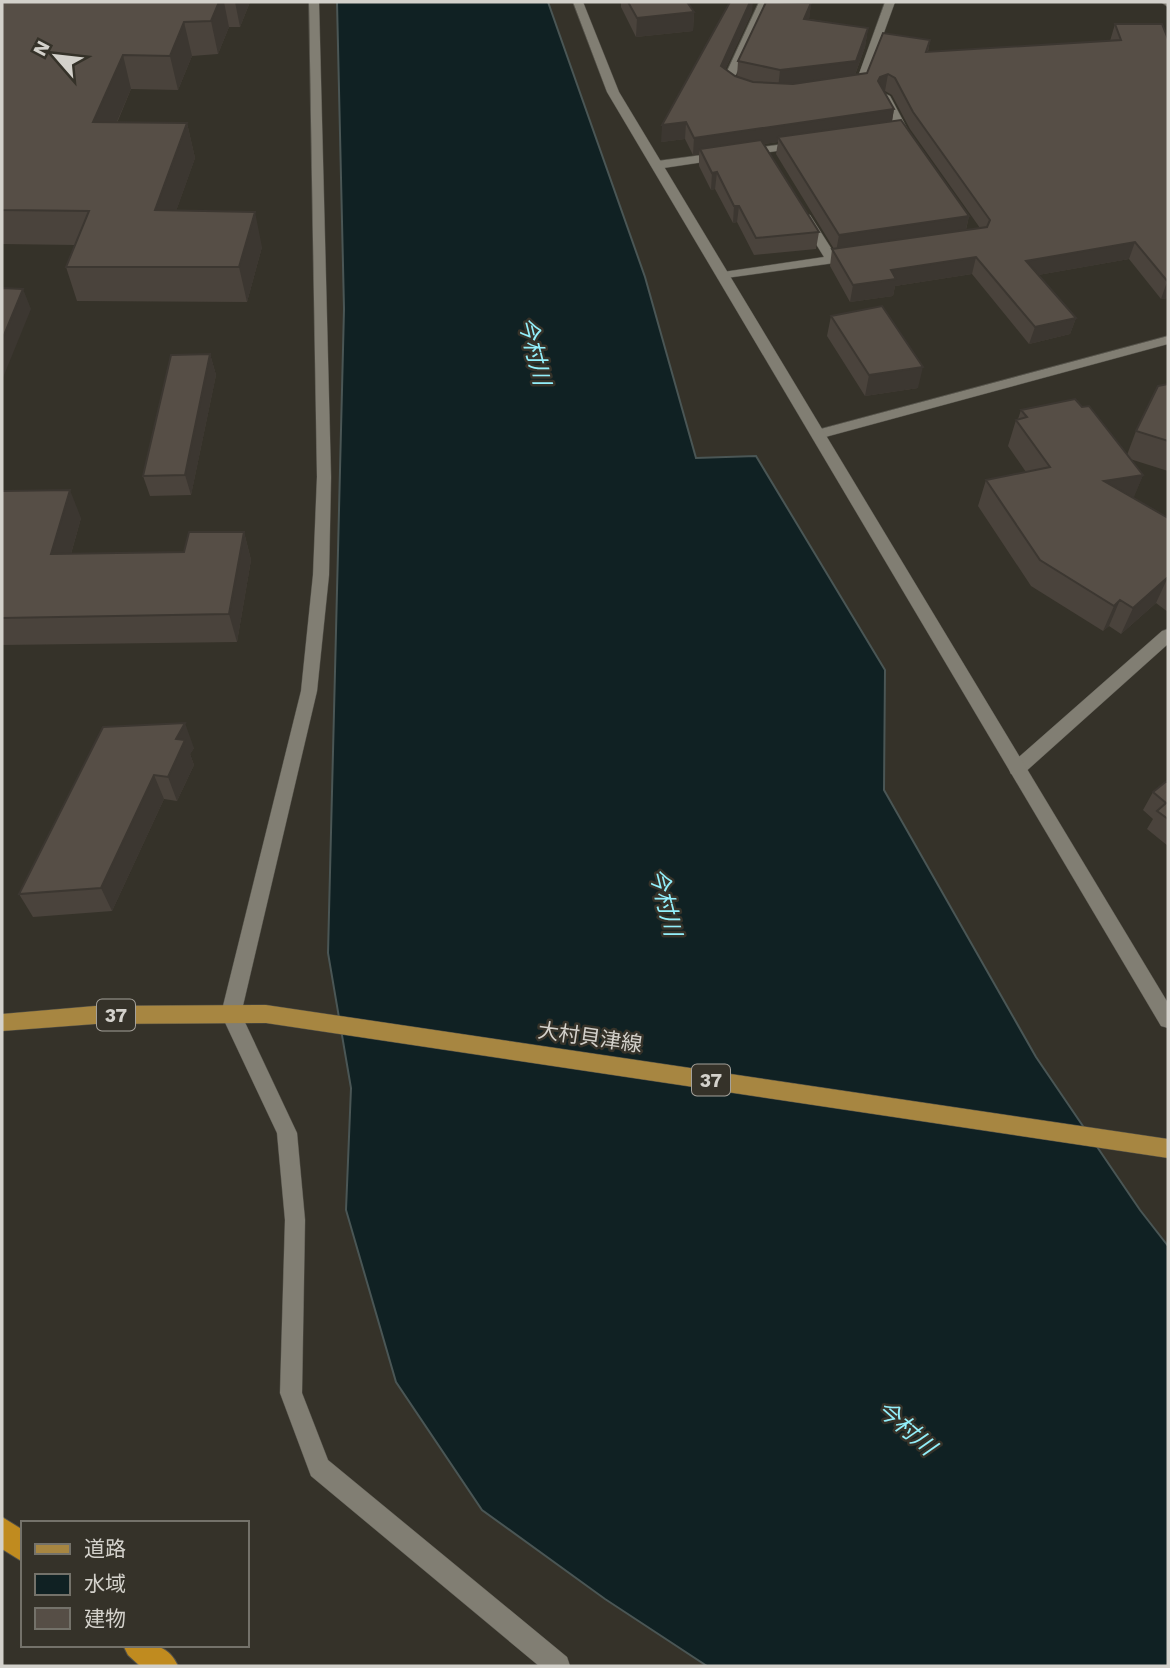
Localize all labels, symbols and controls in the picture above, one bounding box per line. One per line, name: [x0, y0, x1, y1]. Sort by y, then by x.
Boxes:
north arrow: [21, 21, 91, 91]
text: N: [28, 37, 55, 60]
water label: 今村川: [513, 314, 556, 391]
water label: 今村川: [644, 865, 687, 942]
road number: 37: [97, 1000, 135, 1030]
street label: 大村貝津線: [536, 1017, 644, 1057]
road number: 37: [692, 1064, 730, 1096]
water label: 今村川: [871, 1395, 943, 1463]
legend: [21, 1521, 248, 1647]
text: 道路: [84, 1536, 126, 1561]
text: 水域: [84, 1571, 126, 1596]
text: 建物: [84, 1606, 126, 1631]

